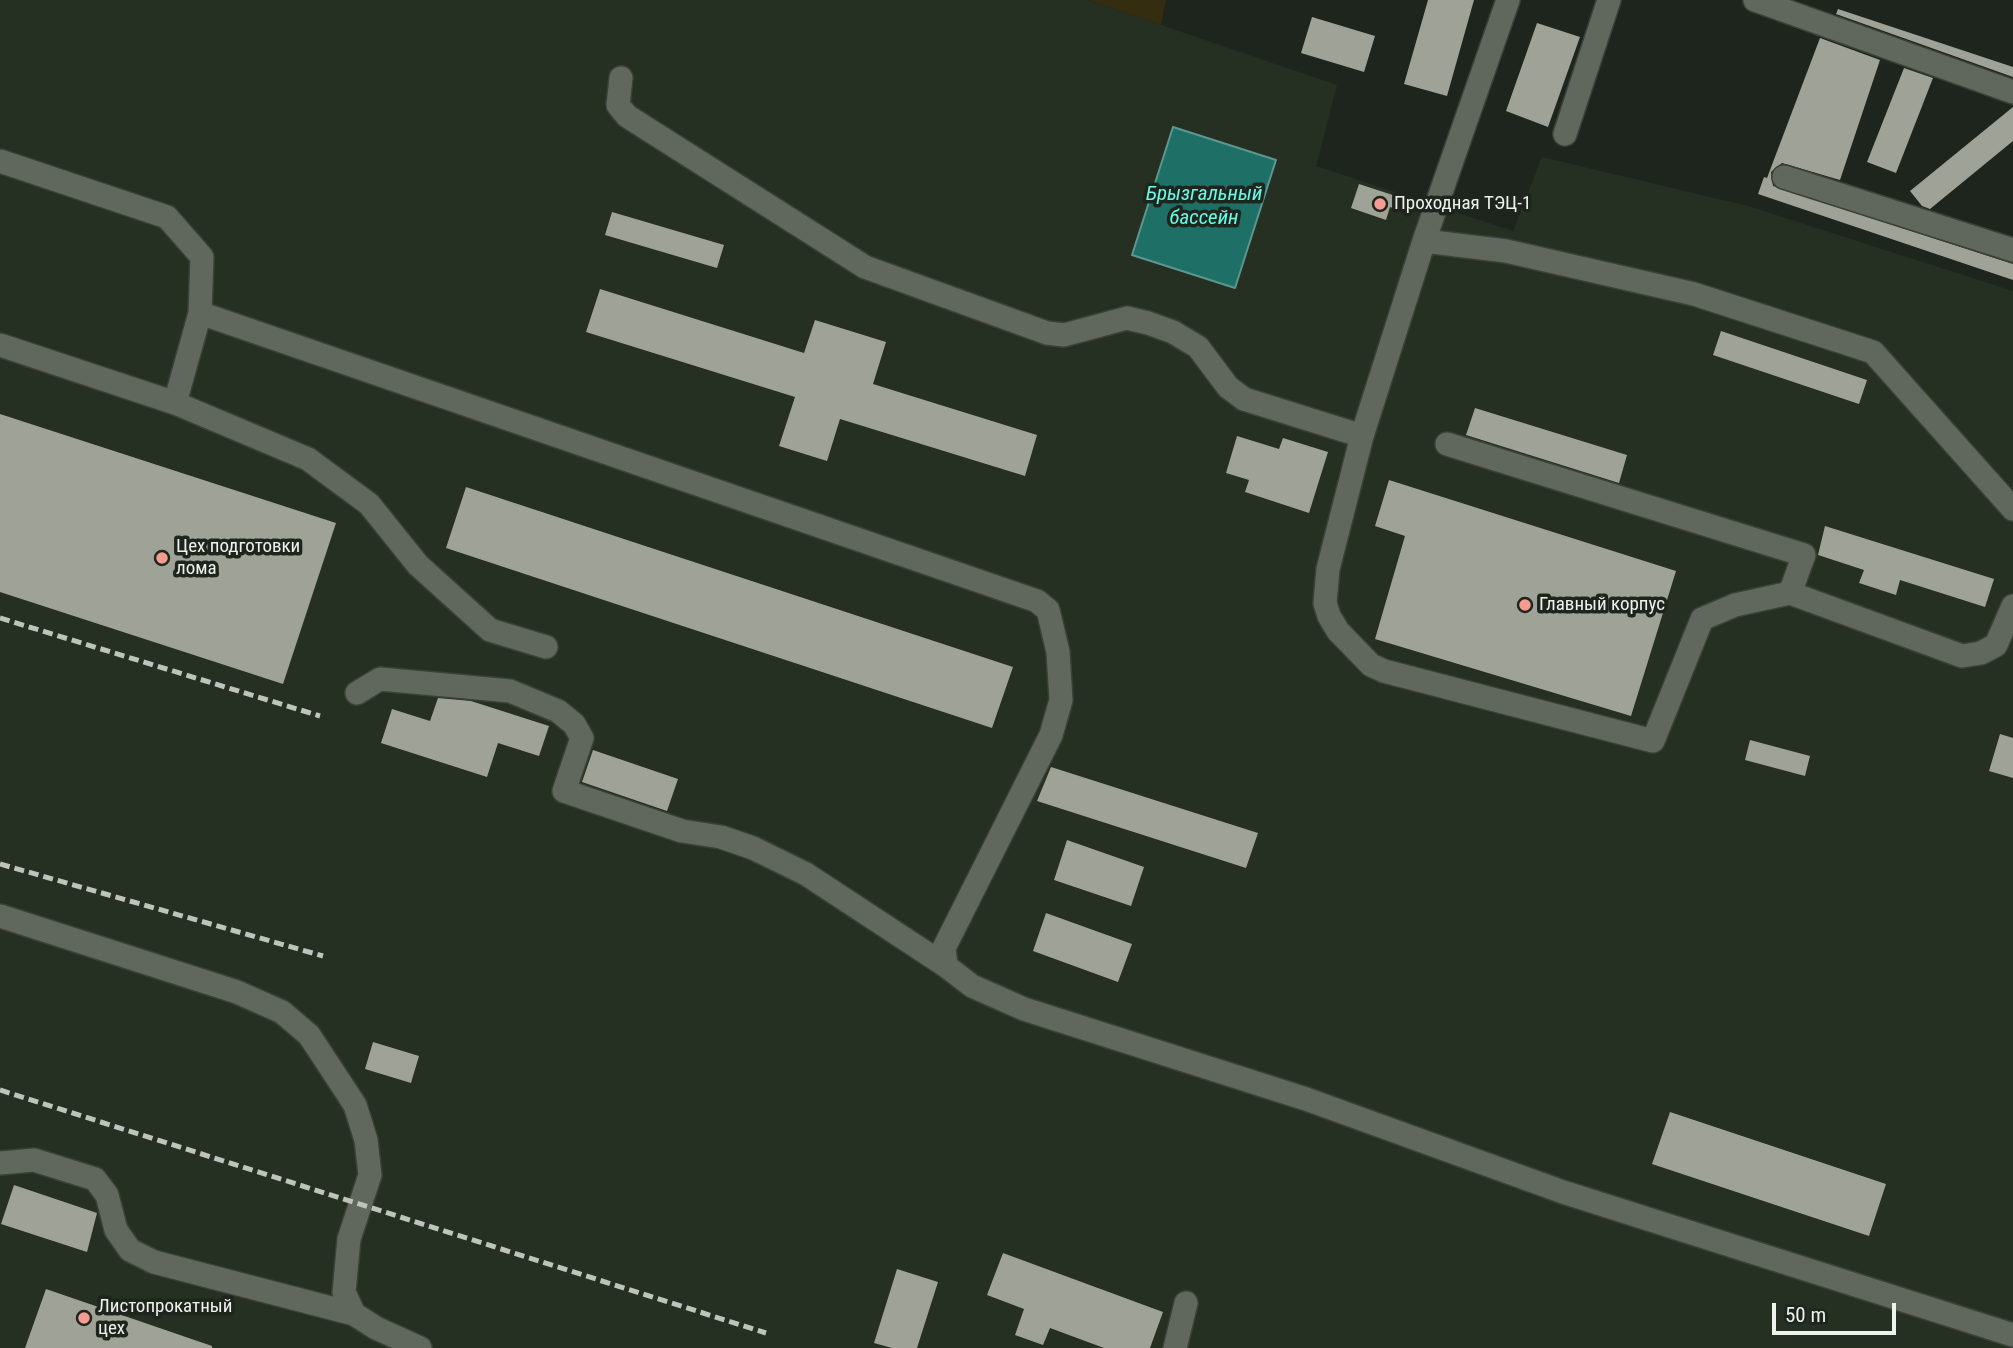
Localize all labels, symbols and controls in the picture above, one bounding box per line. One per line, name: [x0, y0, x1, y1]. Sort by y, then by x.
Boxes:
water label: Брызгальный бассейн: [1146, 182, 1262, 232]
place label: Проходная ТЭЦ-1: [1394, 193, 1531, 215]
marker: Проходная ТЭЦ-1: [1372, 196, 1388, 212]
place label: Цех подготовки лома: [176, 536, 300, 580]
marker: Цех подготовки лома: [154, 550, 170, 566]
place label: Главный корпус: [1539, 594, 1665, 616]
marker: Главный корпус: [1517, 597, 1533, 613]
scale bar: [1775, 1288, 1899, 1332]
place label: Листопрокатный цех: [98, 1296, 232, 1340]
text: 50 m: [1785, 1303, 1826, 1327]
marker: Листопрокатный цех: [76, 1310, 92, 1326]

